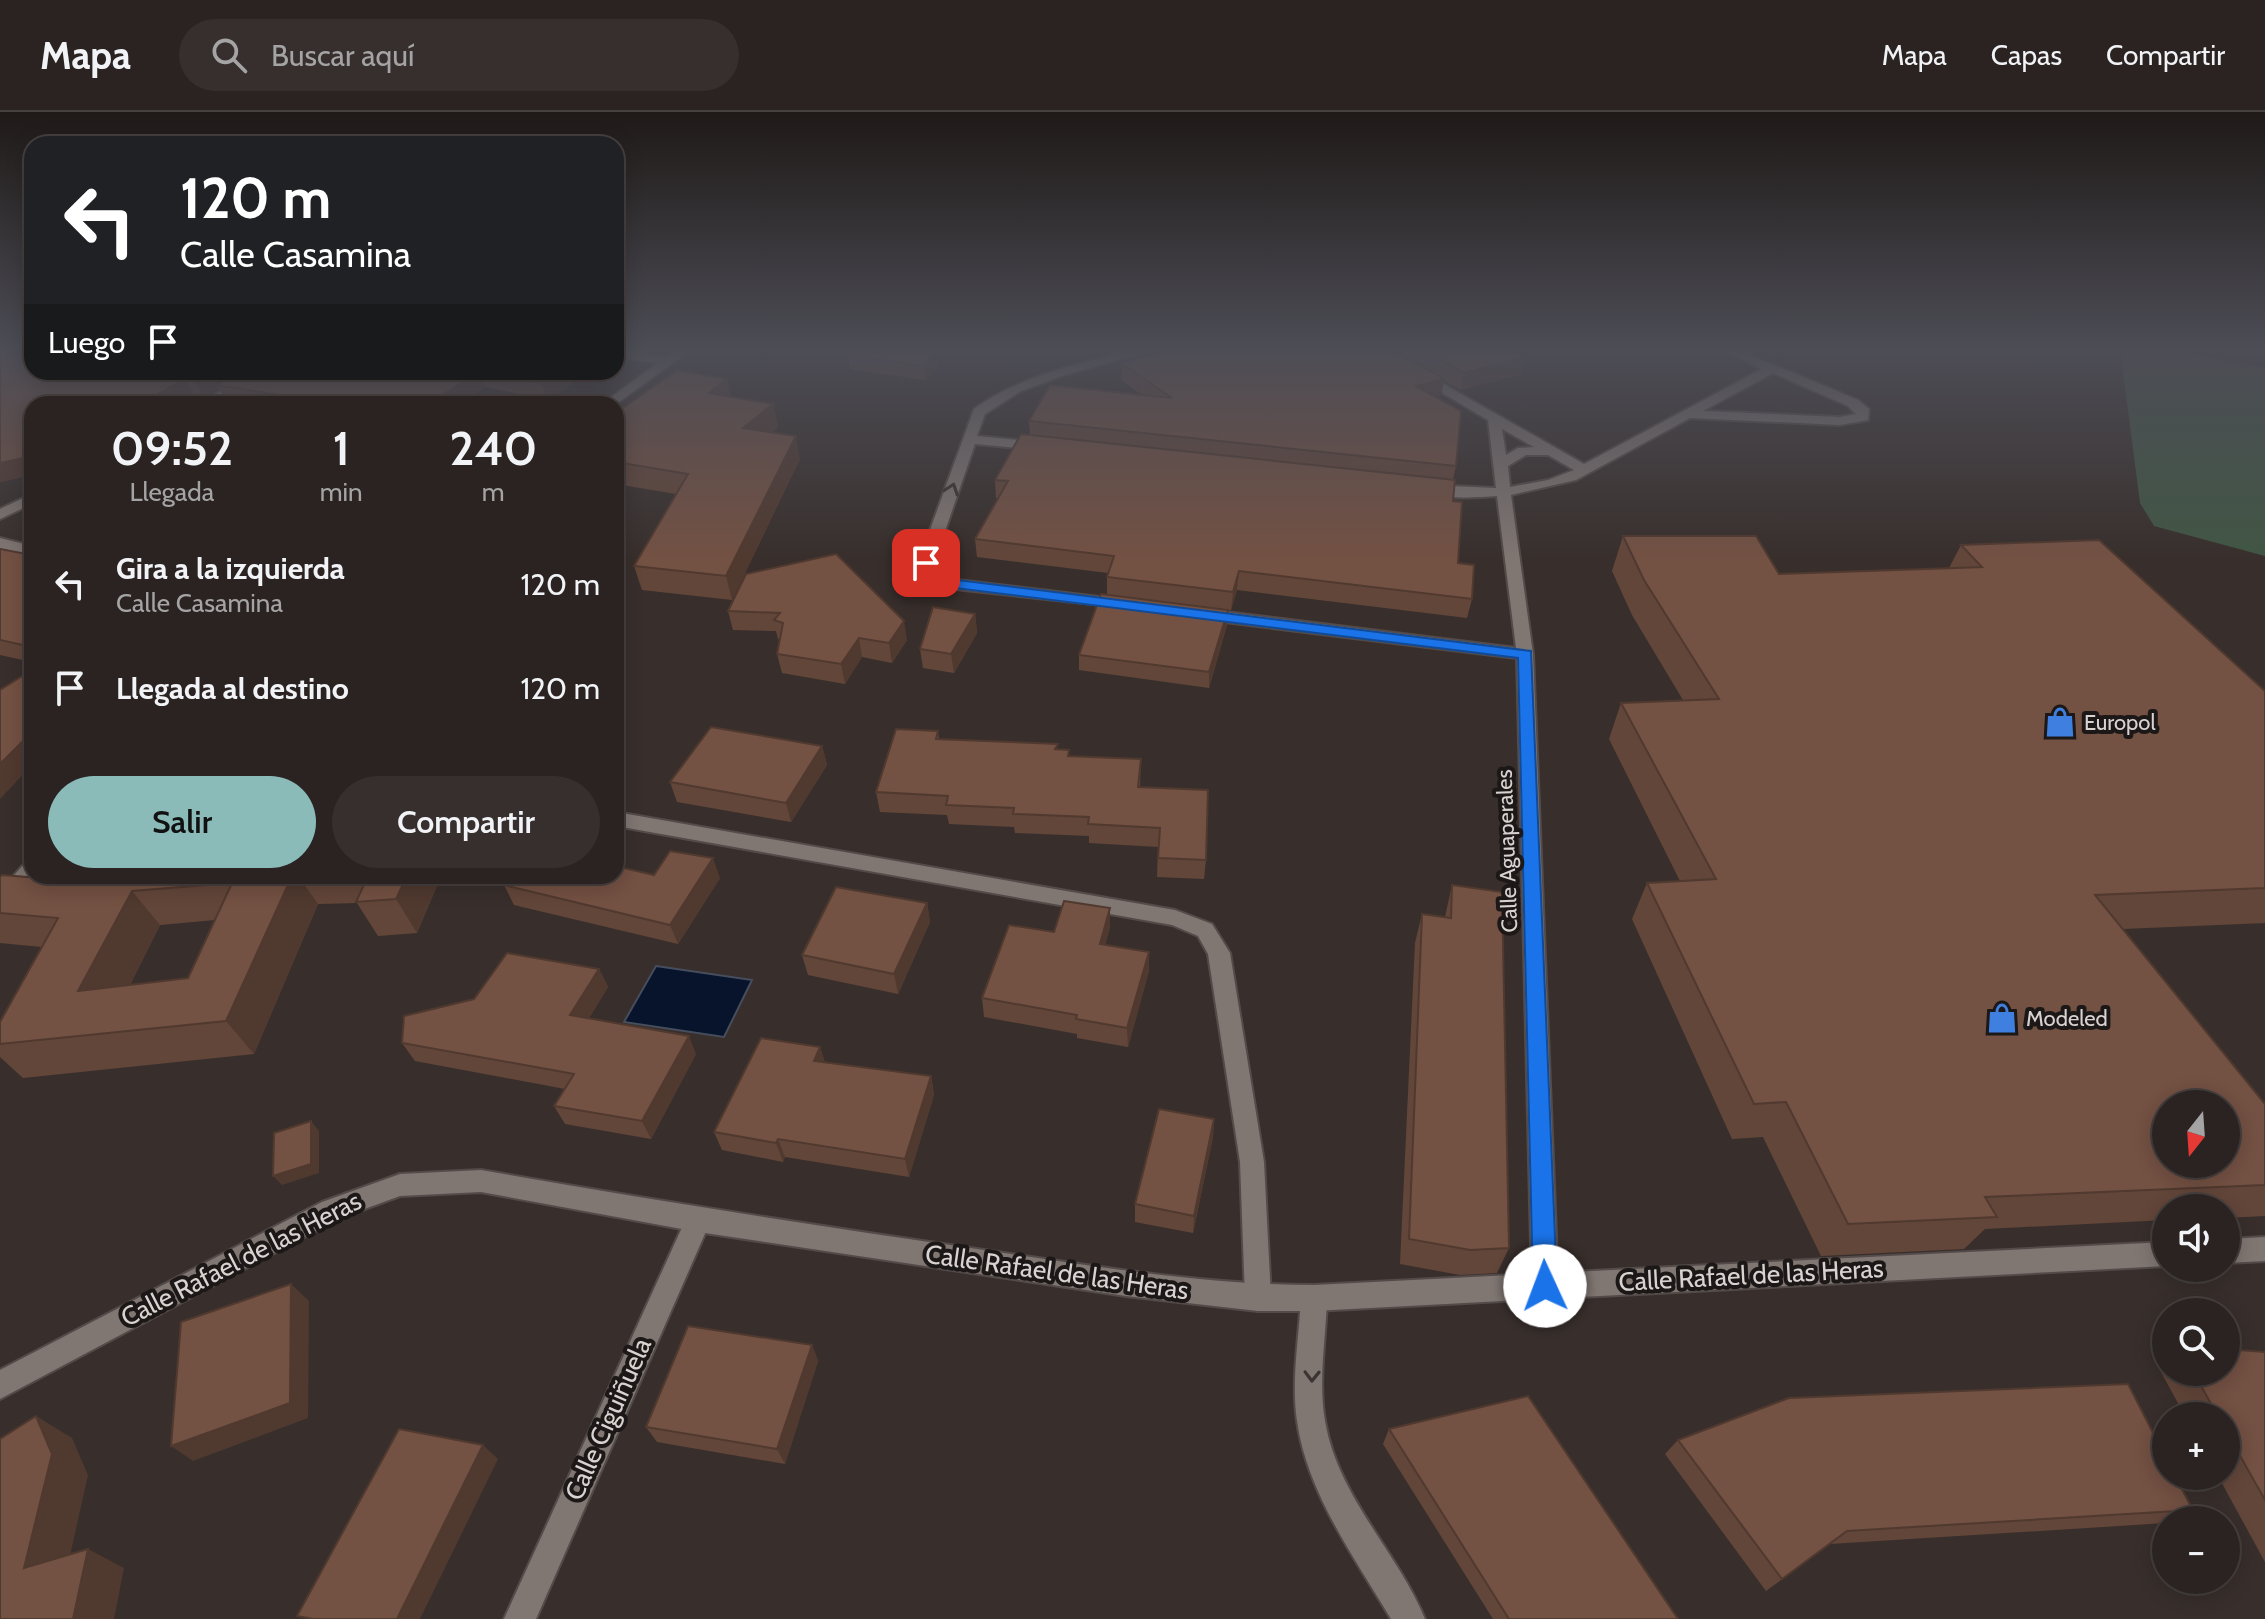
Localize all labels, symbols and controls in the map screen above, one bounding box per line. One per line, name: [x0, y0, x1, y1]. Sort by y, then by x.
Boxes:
search box: [179, 19, 739, 91]
text: Mapa: [40, 32, 131, 79]
icon: search: [207, 33, 251, 77]
text: Buscar aquí: [271, 37, 414, 74]
text: Mapa: [1882, 38, 1947, 72]
text: Capas: [1991, 38, 2062, 72]
text: Compartir: [2106, 38, 2225, 72]
text: 120 m: [180, 164, 331, 232]
icon: left: [48, 168, 152, 272]
text: Calle Casamina: [180, 232, 411, 276]
icon: arrive: [141, 320, 185, 364]
text: Luego: [48, 324, 125, 361]
text: 09:52: [111, 419, 233, 477]
text: 1: [333, 419, 350, 477]
text: 240: [449, 419, 537, 477]
text: Llegada: [130, 476, 214, 508]
text: min: [320, 476, 363, 508]
text: m: [482, 476, 505, 508]
one-way arrow: [943, 483, 959, 497]
pin: [892, 529, 960, 597]
icon: arrive: [904, 541, 948, 585]
text: Gira a la izquierda: [116, 550, 345, 587]
icon: left: [48, 562, 92, 606]
text: 120 m: [520, 566, 600, 603]
text: Calle Casamina: [116, 587, 283, 619]
icon: arrive: [48, 666, 92, 710]
text: Llegada al destino: [116, 670, 349, 707]
text: 120 m: [520, 670, 600, 707]
shop icon: Europol: [2043, 705, 2077, 739]
place label: Europol: [2084, 709, 2156, 736]
street label: Calle Aguaperales: [1491, 769, 1523, 933]
button: Salir: [48, 776, 316, 868]
button: Compartir: [332, 776, 600, 868]
shop icon: Modeled: [1985, 1001, 2019, 1035]
place label: Modeled: [2026, 1005, 2108, 1032]
north arrow: [2152, 1090, 2240, 1178]
map controls: [2152, 1090, 2240, 1594]
street label: Calle Rafael de las Heras: [116, 1184, 367, 1333]
button: sound: [2152, 1194, 2240, 1282]
street label: Calle Rafael de las Heras: [923, 1238, 1191, 1306]
position arrow: [1503, 1244, 1587, 1328]
street label: Calle Rafael de las Heras: [1618, 1252, 1885, 1298]
button: search: [2152, 1298, 2240, 1386]
street label: Calle Ciguiñuela: [558, 1332, 658, 1505]
one-way arrow: [1303, 1370, 1321, 1383]
button: +: [2152, 1402, 2240, 1490]
button: −: [2152, 1506, 2240, 1594]

